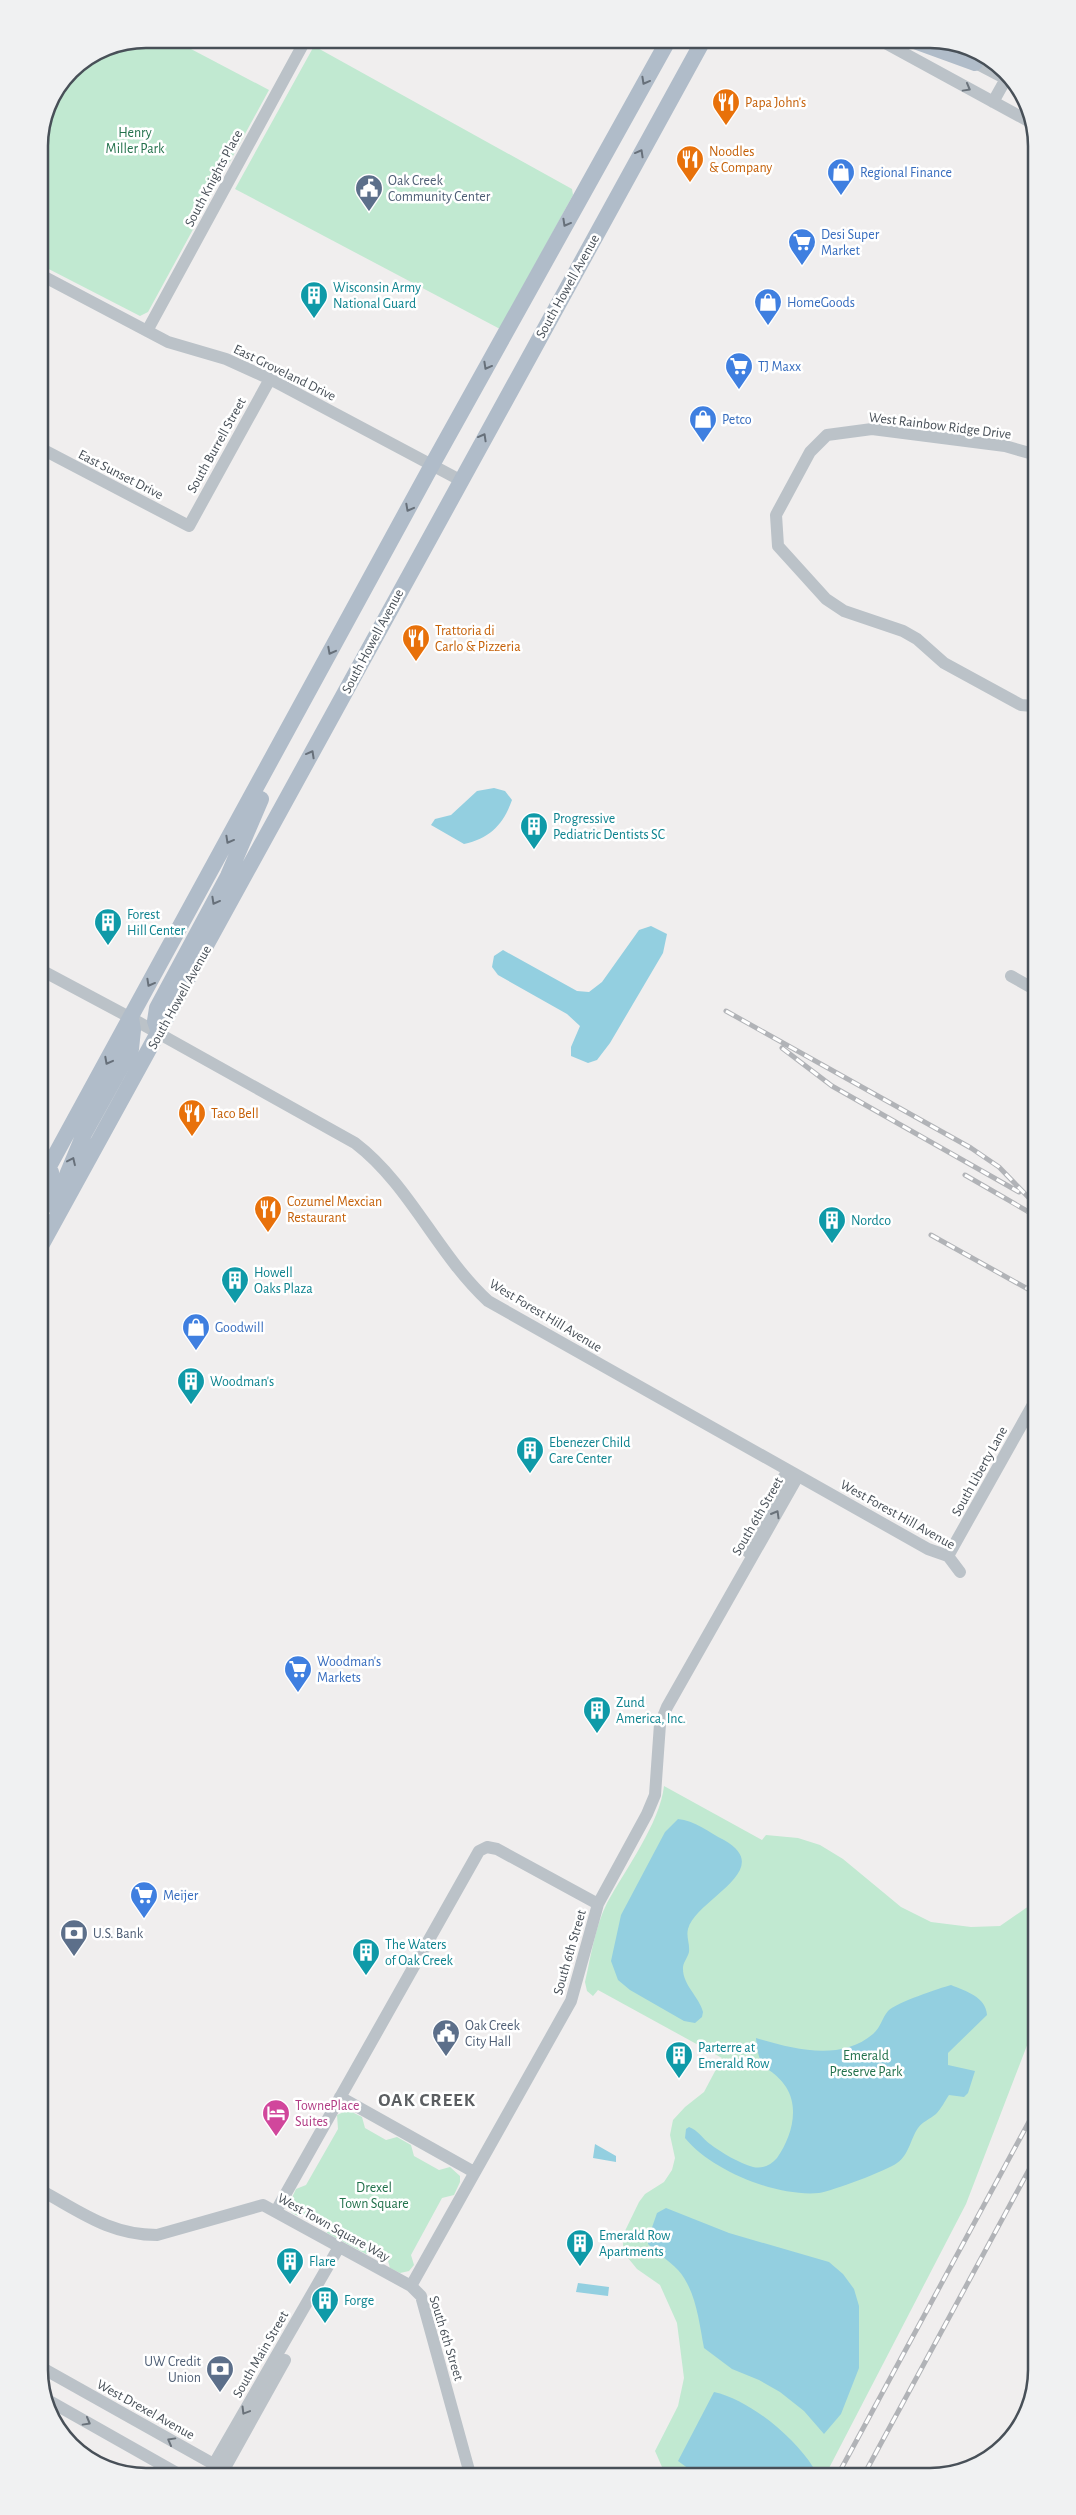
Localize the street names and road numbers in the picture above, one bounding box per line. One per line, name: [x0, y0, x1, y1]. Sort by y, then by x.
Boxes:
street label: South Knights Place: [182, 128, 245, 229]
street label: South Howell Avenue: [534, 232, 602, 341]
street label: East Groveland Drive: [231, 342, 338, 404]
street label: South Burrell Street: [185, 395, 249, 495]
street label: West Rainbow Ridge Drive: [868, 410, 1012, 442]
street label: East Sunset Drive: [76, 447, 165, 502]
street label: South Howell Avenue: [339, 587, 406, 696]
street label: South Howell Avenue: [146, 943, 214, 1052]
street label: West Forest Hill Avenue: [487, 1277, 604, 1355]
street label: South Liberty Lane: [949, 1424, 1010, 1519]
street label: South 6th Street: [730, 1474, 786, 1558]
street label: West Forest Hill Avenue: [838, 1478, 957, 1552]
street label: South 6th Street: [551, 1908, 589, 1997]
street label: West Town Square Way: [275, 2191, 392, 2265]
street label: South 6th Street: [426, 2294, 466, 2383]
street label: South Main Street: [230, 2308, 292, 2400]
street label: West Drexel Avenue: [94, 2377, 197, 2442]

